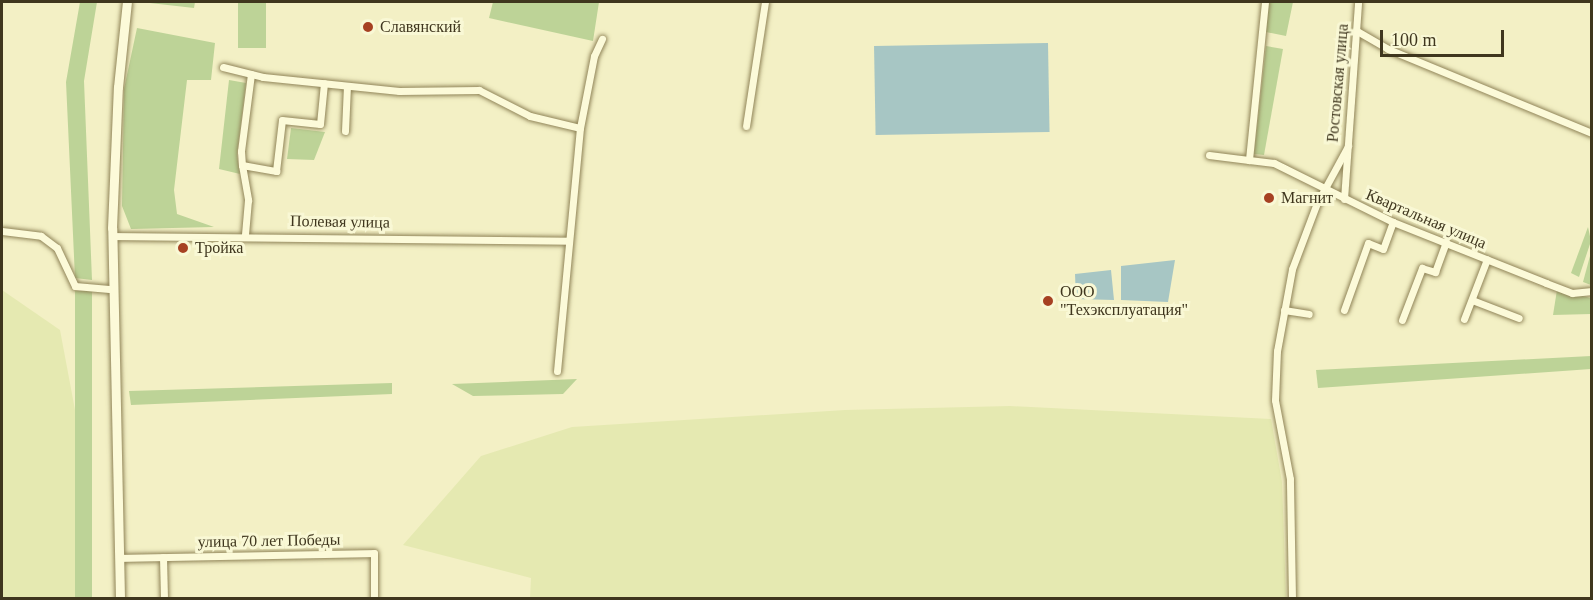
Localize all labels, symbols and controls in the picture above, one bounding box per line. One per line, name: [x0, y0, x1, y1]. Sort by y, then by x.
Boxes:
place label: Славянский: [380, 17, 461, 37]
scale bar: [1383, 18, 1508, 56]
marker: Славянский: [361, 20, 375, 34]
street label: Ростовская улица: [1323, 23, 1353, 143]
text: 100 m: [1391, 30, 1437, 50]
street label: Квартальная улица: [1363, 185, 1489, 253]
place label: Магнит: [1281, 188, 1333, 208]
marker: Магнит: [1262, 191, 1276, 205]
street label: Полевая улица: [290, 212, 390, 232]
place label: Тройка: [195, 238, 243, 258]
marker: Тройка: [176, 241, 190, 255]
place label: ООО "Техэксплуатация": [1060, 282, 1188, 320]
marker: ООО "Техэксплуатация": [1041, 294, 1055, 308]
street label: улица 70 лет Победы: [197, 530, 341, 552]

